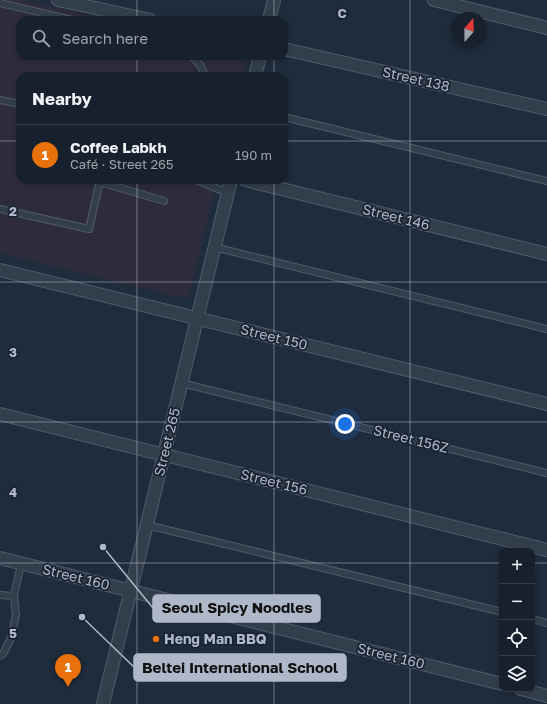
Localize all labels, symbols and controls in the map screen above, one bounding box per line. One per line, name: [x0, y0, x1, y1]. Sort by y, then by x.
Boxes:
text: C: [337, 5, 347, 21]
north arrow: [451, 12, 487, 48]
search box: [16, 16, 288, 60]
icon: search: [30, 27, 52, 49]
text: Search here: [62, 29, 148, 47]
street label: Street 138: [381, 63, 451, 94]
text: Nearby: [32, 88, 92, 109]
text: Coffee Labkh: [70, 138, 167, 156]
text: 1: [42, 147, 48, 163]
text: 190 m: [235, 147, 272, 163]
text: Café · Street 265: [70, 156, 173, 172]
street label: Street 146: [361, 200, 432, 233]
text: 2: [9, 203, 17, 219]
street label: Street 150: [239, 320, 309, 353]
text: 3: [9, 344, 17, 360]
street label: Street 265: [150, 406, 183, 478]
your location: [335, 414, 355, 434]
street label: Street 156Z: [372, 421, 450, 456]
street label: Street 156: [239, 465, 309, 498]
text: 4: [9, 484, 17, 500]
map controls: [499, 548, 535, 692]
button: +: [499, 548, 535, 584]
street label: Street 160: [41, 560, 112, 593]
button: −: [499, 584, 535, 620]
callout: Seoul Spicy Noodles: [153, 595, 320, 622]
text: Seoul Spicy Noodles: [162, 598, 312, 616]
button: locate: [499, 620, 535, 656]
text: 5: [9, 625, 17, 641]
place label: Heng Man BBQ: [164, 630, 267, 647]
marker: Heng Man BBQ: [151, 634, 161, 644]
street label: Street 160: [356, 639, 427, 672]
pin: 1: [55, 654, 81, 687]
callout: Beltei International School: [134, 654, 346, 681]
button: layers: [499, 656, 535, 692]
text: Beltei International School: [142, 658, 338, 676]

